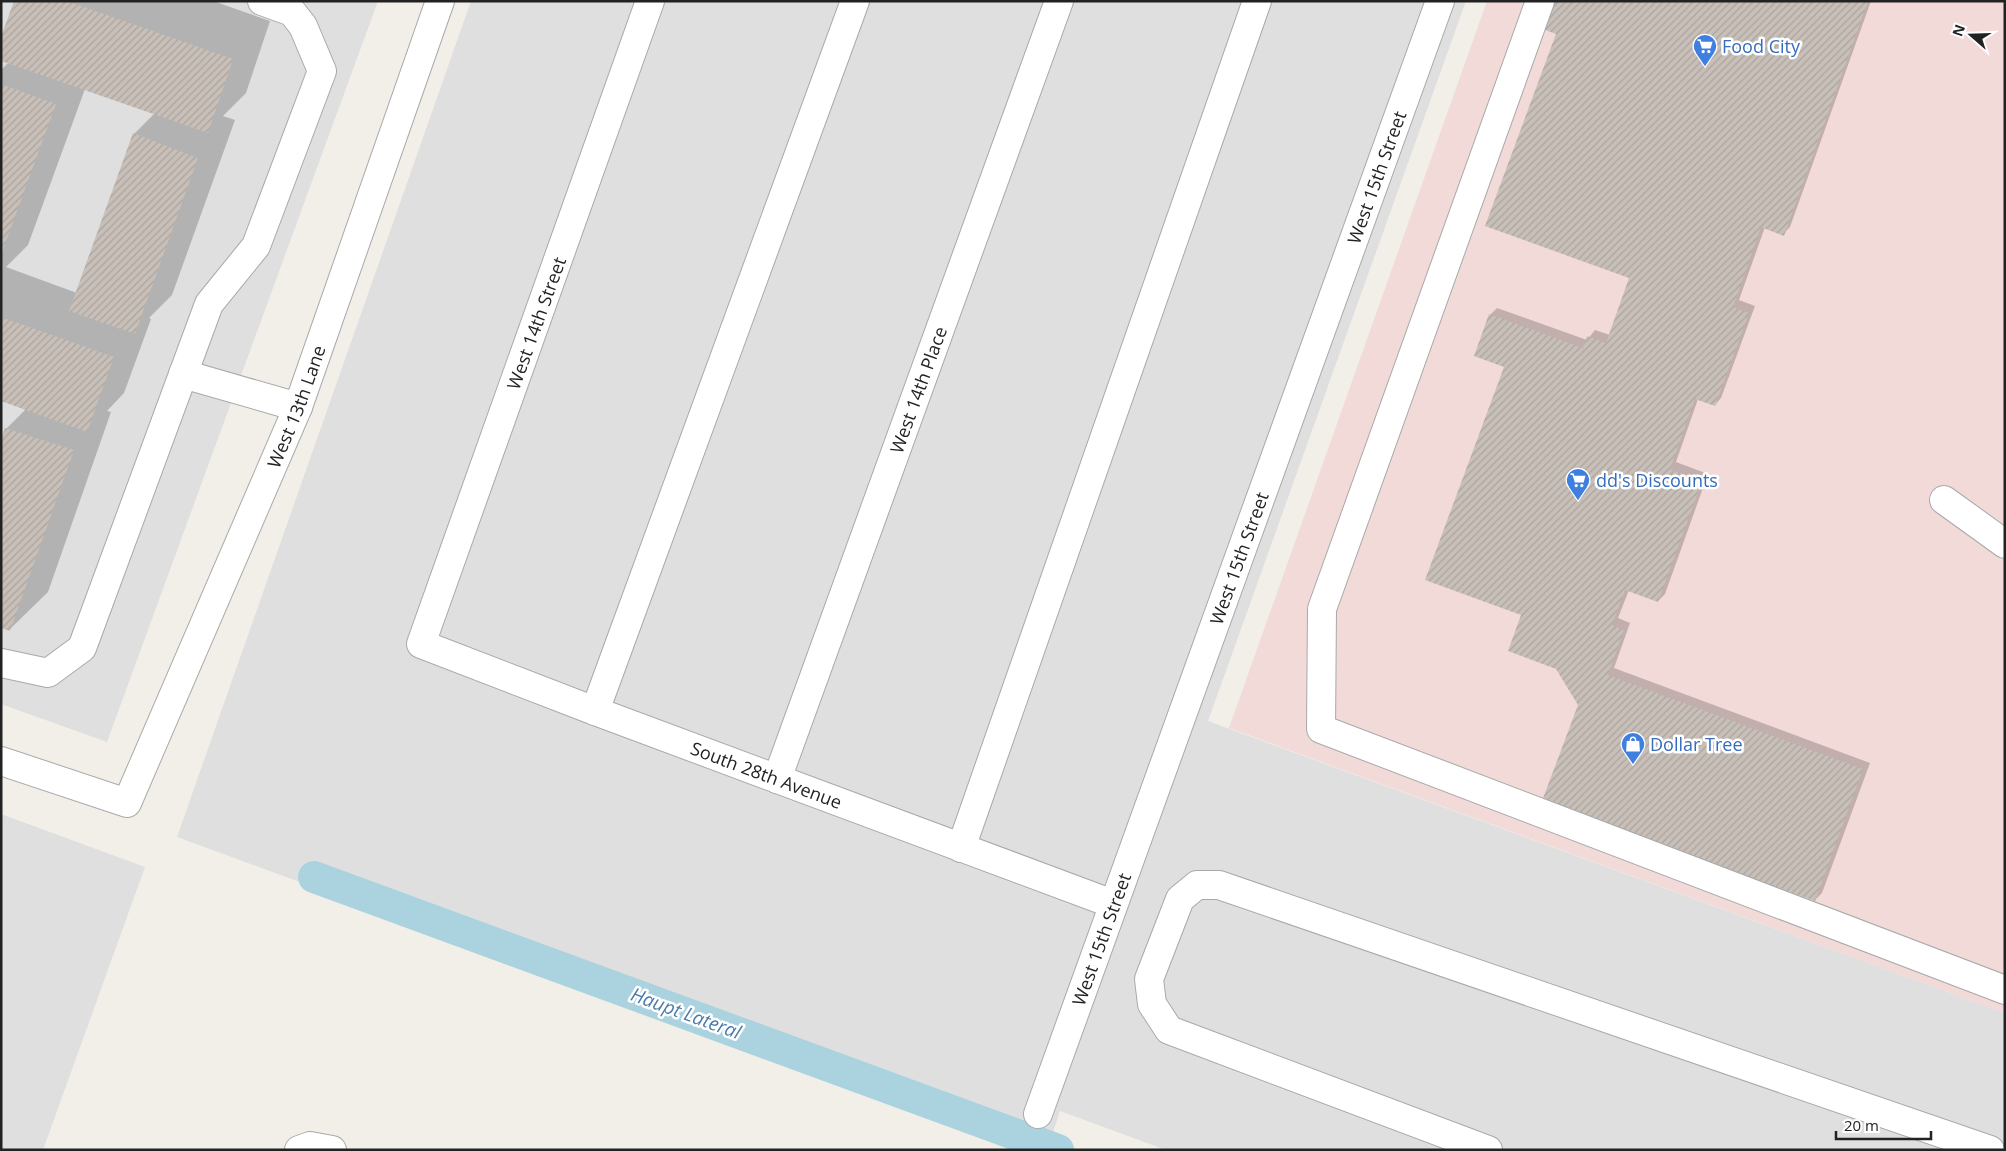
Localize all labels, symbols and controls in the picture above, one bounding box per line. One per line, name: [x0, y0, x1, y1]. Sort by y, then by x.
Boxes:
north arrow: [1946, 10, 1996, 60]
text: N: [1947, 22, 1969, 39]
supermarket icon: Food City: [1692, 33, 1718, 67]
place label: Food City: [1722, 34, 1801, 58]
street label: West 15th Street: [1341, 108, 1411, 247]
street label: West 14th Street: [501, 253, 571, 393]
street label: West 14th Place: [884, 323, 952, 457]
street label: West 13th Lane: [261, 342, 331, 471]
supermarket icon: dd's Discounts: [1565, 467, 1591, 501]
place label: dd's Discounts: [1596, 468, 1718, 492]
street label: West 15th Street: [1204, 488, 1274, 628]
shop icon: Dollar Tree: [1620, 731, 1646, 765]
place label: Dollar Tree: [1650, 732, 1743, 756]
street label: South 28th Avenue: [688, 736, 845, 814]
street label: West 15th Street: [1066, 869, 1136, 1009]
water label: Haupt Lateral: [627, 981, 746, 1045]
scale bar: [1836, 1108, 1931, 1140]
text: 20 m: [1844, 1115, 1879, 1135]

